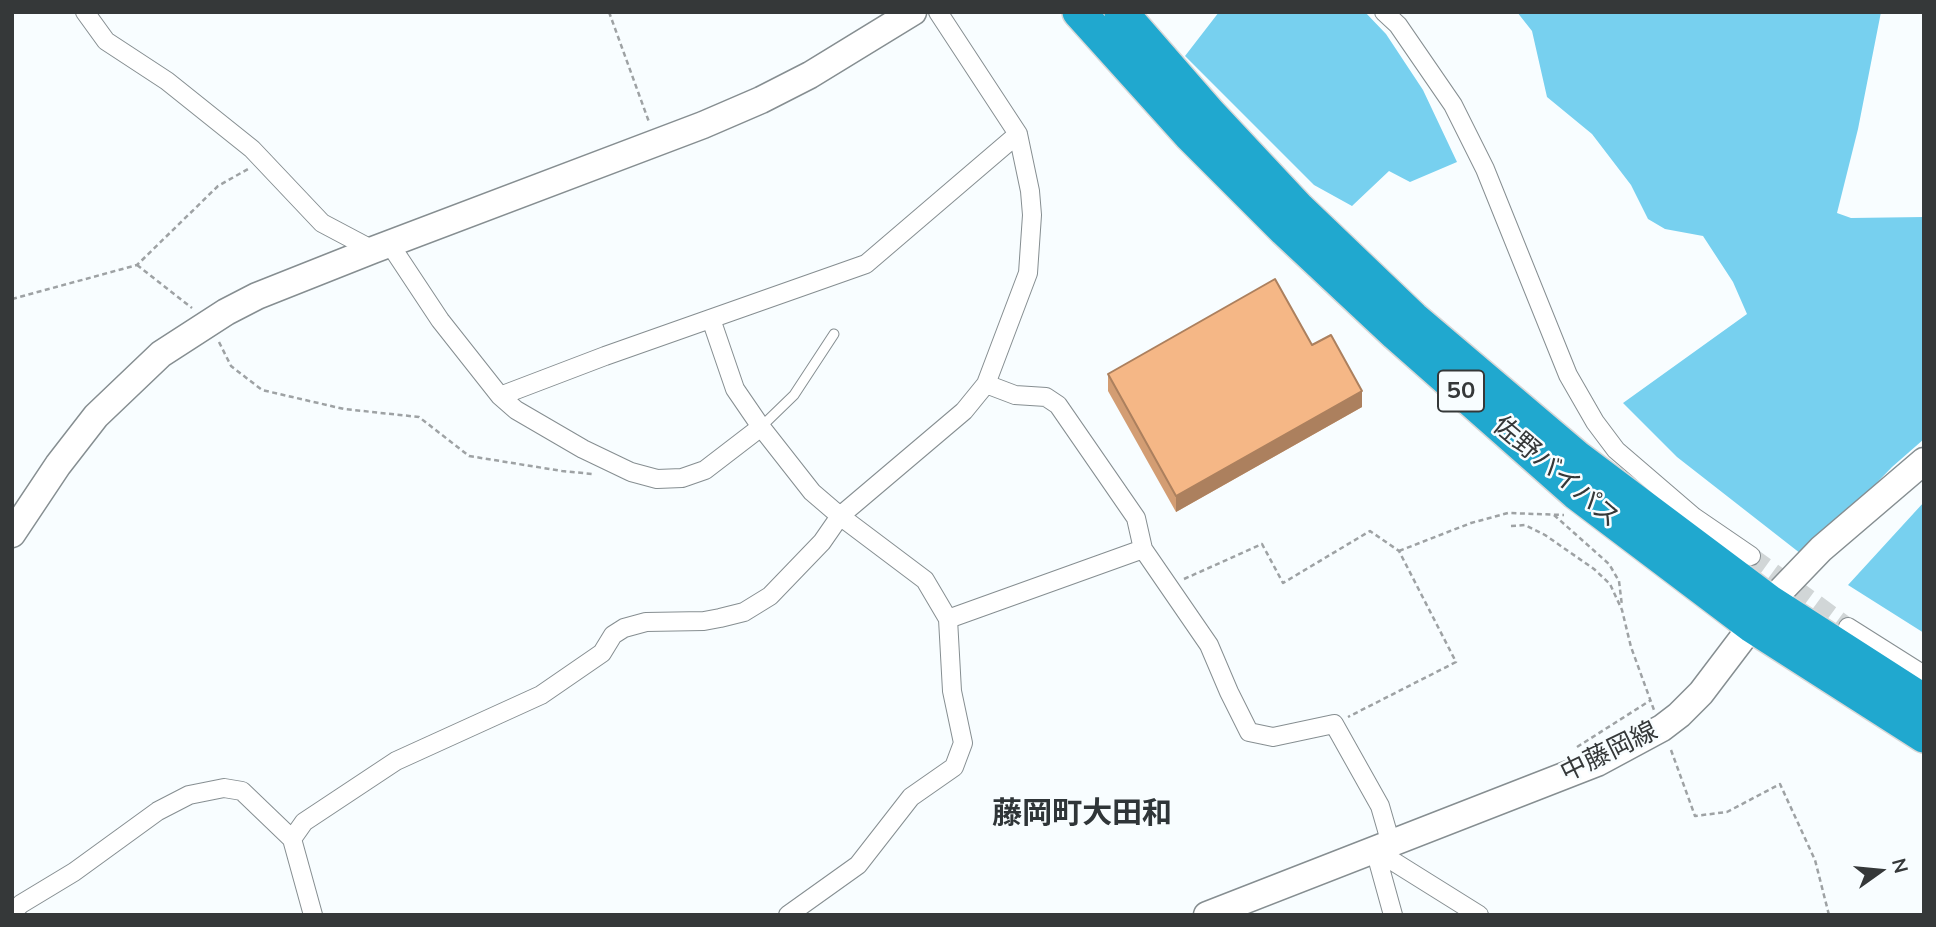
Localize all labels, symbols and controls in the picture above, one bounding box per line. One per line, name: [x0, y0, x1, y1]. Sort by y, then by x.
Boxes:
road number: 50: [1438, 370, 1484, 412]
street label: 佐野バイパス: [1486, 410, 1626, 534]
street label: 中藤岡線: [1555, 715, 1663, 789]
district label: 藤岡町大田和: [992, 796, 1172, 832]
north arrow: [1845, 836, 1915, 906]
text: N: [1887, 856, 1914, 876]

